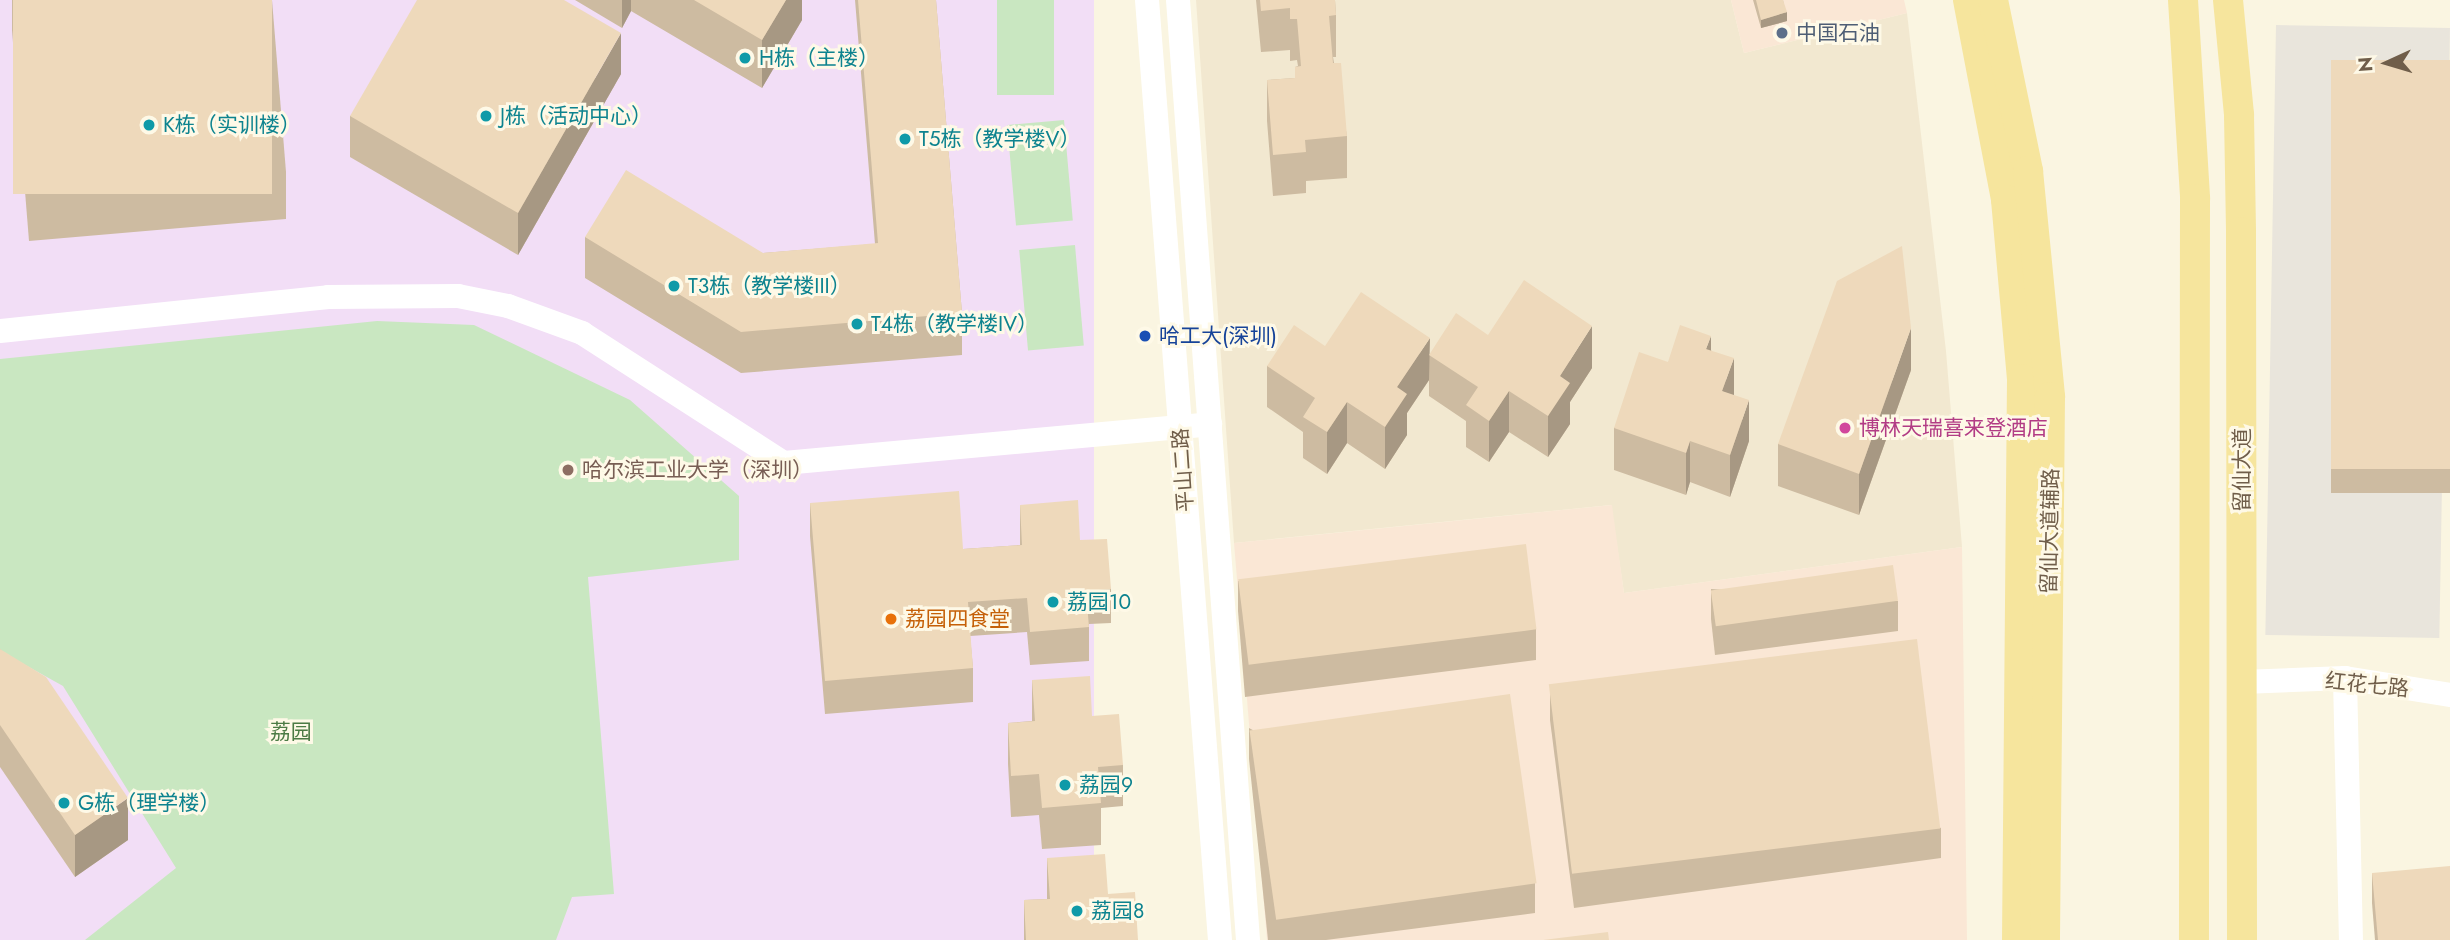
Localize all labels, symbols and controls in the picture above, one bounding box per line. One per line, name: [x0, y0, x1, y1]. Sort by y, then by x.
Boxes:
place label: 中国石油: [1796, 20, 1880, 46]
marker: 中国石油: [1774, 25, 1790, 41]
north arrow: [2352, 28, 2422, 98]
place label: H栋（主楼）: [759, 45, 879, 71]
marker: H栋（主楼）: [737, 50, 753, 66]
text: N: [2352, 56, 2380, 73]
place label: J栋（活动中心）: [500, 103, 652, 129]
marker: J栋（活动中心）: [478, 108, 494, 124]
place label: K栋（实训楼）: [163, 112, 301, 138]
marker: K栋（实训楼）: [141, 117, 157, 133]
place label: T5栋（教学楼V）: [919, 126, 1080, 152]
marker: T5栋（教学楼V）: [897, 131, 913, 147]
place label: T3栋（教学楼III）: [688, 273, 851, 299]
marker: T3栋（教学楼III）: [666, 278, 682, 294]
place label: T4栋（教学楼IV）: [871, 311, 1038, 337]
marker: T4栋（教学楼IV）: [849, 316, 865, 332]
place label: 哈工大(深圳): [1159, 323, 1277, 349]
marker: 哈工大(深圳): [1137, 328, 1153, 344]
place label: 博林天瑞喜来登酒店: [1859, 415, 2048, 441]
marker: 博林天瑞喜来登酒店: [1837, 420, 1853, 436]
street label: 平山二路: [1168, 427, 1198, 513]
street label: 留仙大道: [2229, 428, 2255, 512]
place label: 哈尔滨工业大学（深圳）: [582, 457, 813, 483]
marker: 哈尔滨工业大学（深圳）: [560, 462, 576, 478]
street label: 留仙大道辅路: [2036, 468, 2064, 594]
place label: 荔园10: [1067, 589, 1131, 615]
marker: 荔园10: [1045, 594, 1061, 610]
place label: 荔园四食堂: [905, 606, 1010, 632]
marker: 荔园四食堂: [883, 611, 899, 627]
street label: 红花七路: [2324, 668, 2410, 702]
park label: 荔园: [270, 719, 312, 745]
place label: 荔园9: [1079, 772, 1133, 798]
marker: 荔园9: [1057, 777, 1073, 793]
place label: G栋（理学楼）: [78, 790, 220, 816]
marker: G栋（理学楼）: [56, 795, 72, 811]
place label: 荔园8: [1091, 898, 1144, 924]
marker: 荔园8: [1069, 903, 1085, 919]

